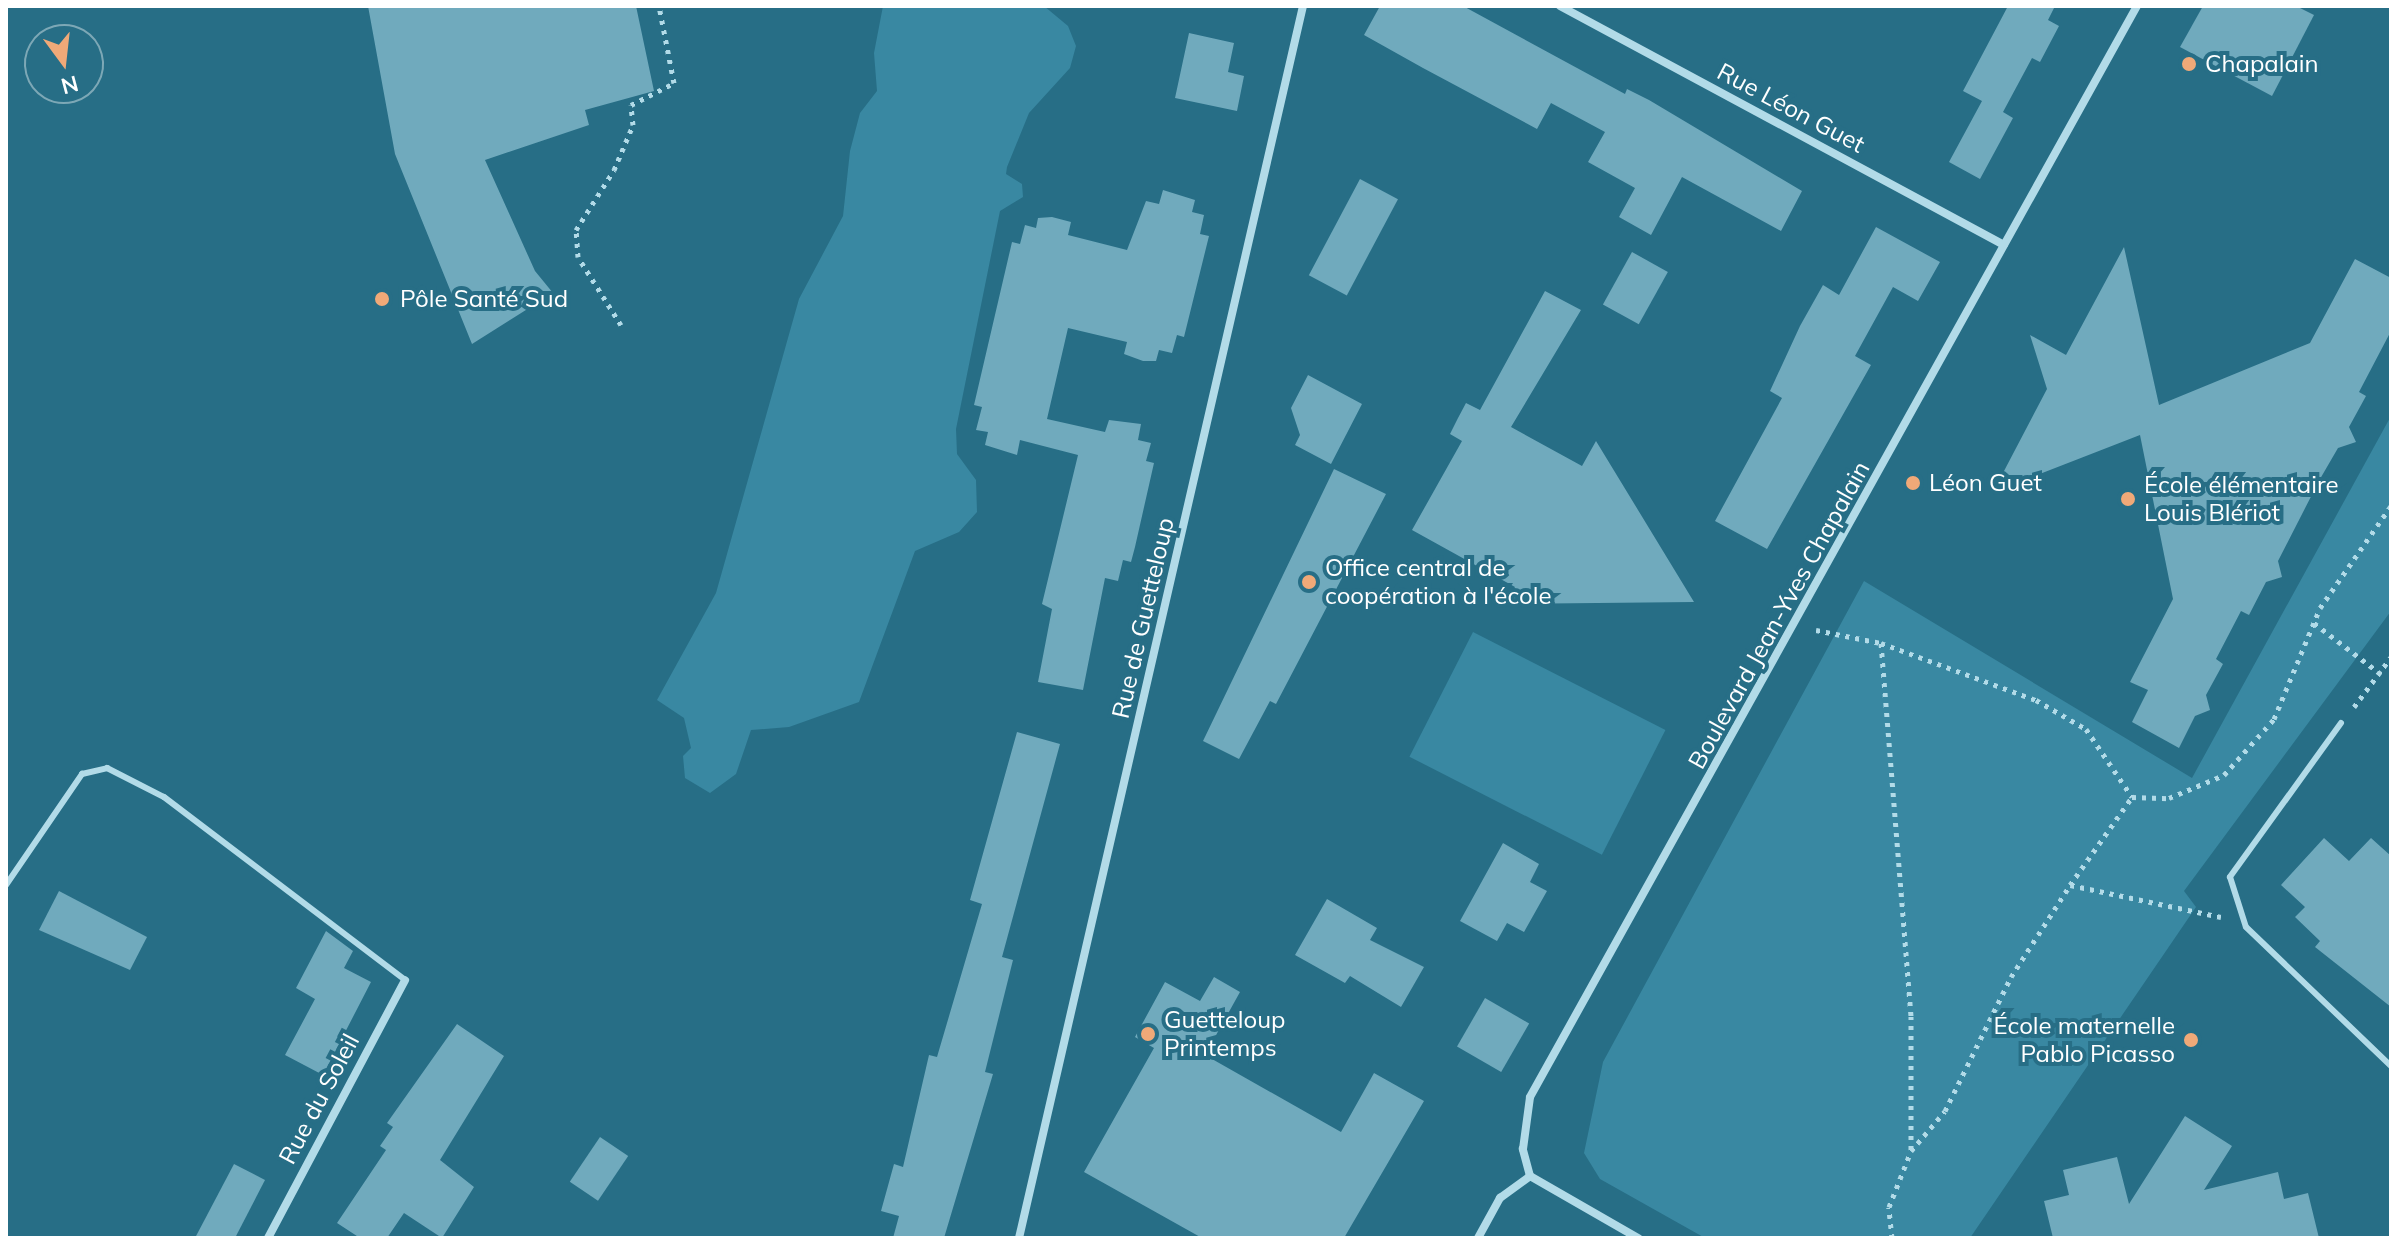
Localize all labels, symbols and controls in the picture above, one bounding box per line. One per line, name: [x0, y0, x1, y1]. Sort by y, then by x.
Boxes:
north arrow: [24, 24, 104, 104]
place label: Chapalain: [2205, 50, 2319, 78]
marker: Chapalain: [2180, 55, 2198, 73]
street label: Rue Léon Guet: [1712, 57, 1870, 159]
text: N: [58, 70, 81, 101]
place label: Pôle Santé Sud: [400, 285, 568, 313]
marker: Pôle Santé Sud: [371, 288, 393, 310]
street label: Boulevard Jean-Yves Chapalain: [1682, 456, 1876, 774]
place label: Léon Guet: [1929, 469, 2042, 497]
place label: École élémentaire Louis Blériot: [2144, 471, 2339, 527]
marker: Léon Guet: [1904, 474, 1922, 492]
marker: École élémentaire Louis Blériot: [2119, 490, 2137, 508]
street label: Rue de Guetteloup: [1106, 515, 1180, 721]
place label: Office central de coopération à l'école: [1325, 554, 1551, 610]
marker: Office central de coopération à l'école: [1300, 573, 1318, 591]
place label: Guetteloup Printemps: [1164, 1006, 1286, 1062]
place label: École maternelle Pablo Picasso: [1993, 1012, 2175, 1068]
marker: Guetteloup Printemps: [1139, 1025, 1157, 1043]
street label: Rue du Soleil: [273, 1029, 365, 1169]
marker: École maternelle Pablo Picasso: [2182, 1031, 2200, 1049]

